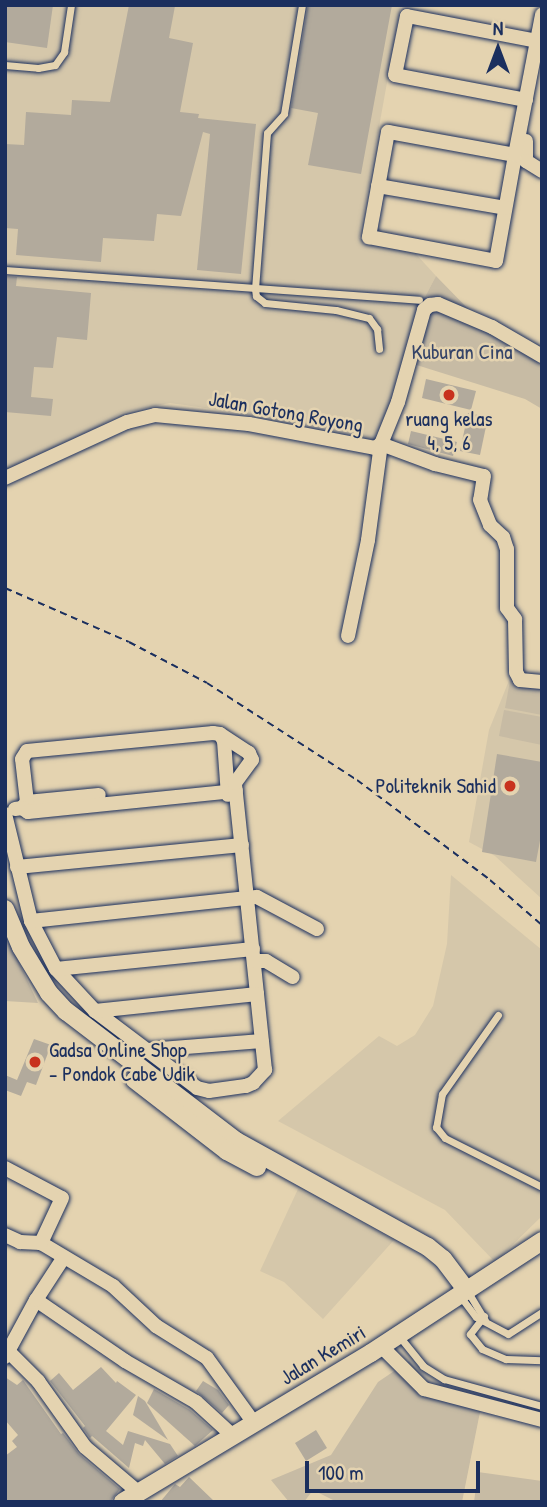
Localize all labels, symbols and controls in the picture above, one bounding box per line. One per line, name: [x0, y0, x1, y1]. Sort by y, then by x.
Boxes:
north arrow: [463, 14, 533, 84]
text: N: [493, 15, 503, 41]
park label: Kuburan Cina: [411, 339, 513, 365]
street label: Jalan Gotong Royong: [207, 386, 365, 438]
marker: ruang kelas 4, 5, 6: [441, 387, 457, 403]
place label: ruang kelas 4, 5, 6: [405, 406, 493, 456]
place label: Politeknik Sahid: [376, 773, 496, 799]
marker: Politeknik Sahid: [502, 778, 518, 794]
place label: Gadsa Online Shop - Pondok Cabe Udik: [49, 1037, 195, 1087]
marker: Gadsa Online Shop - Pondok Cabe Udik: [27, 1054, 43, 1070]
street label: Jalan Kemiri: [276, 1320, 370, 1390]
scale bar: [309, 1448, 484, 1492]
text: 100 m: [318, 1458, 364, 1487]

